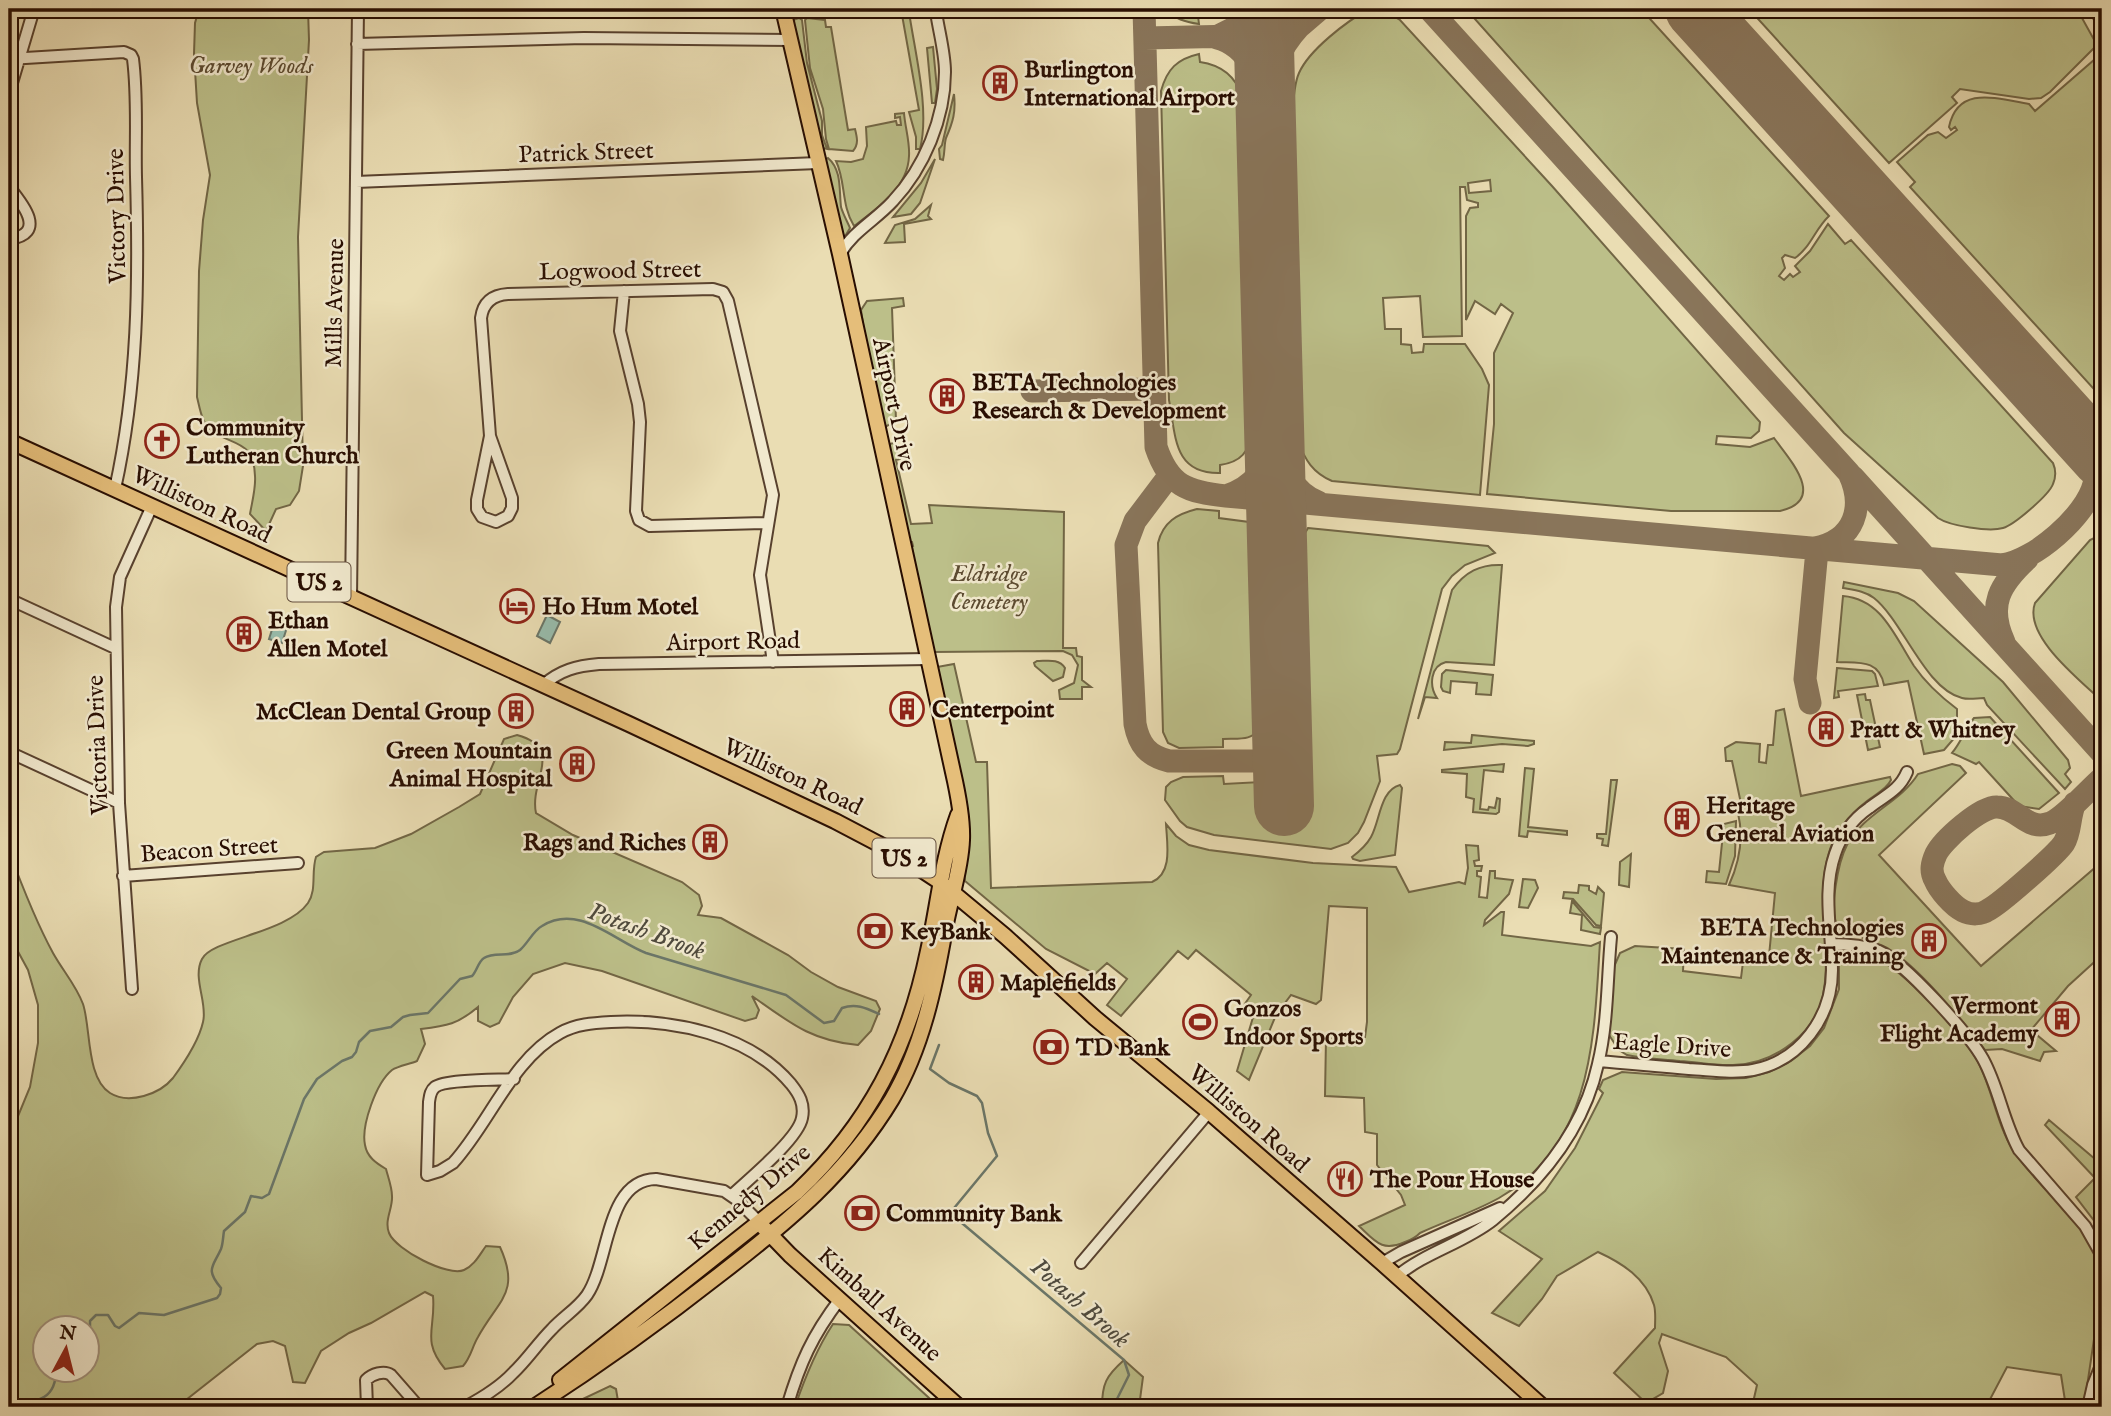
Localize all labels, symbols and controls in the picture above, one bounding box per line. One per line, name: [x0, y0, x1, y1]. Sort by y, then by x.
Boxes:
park label: Garvey Woods: [189, 51, 315, 82]
place label: Burlington International Airport: [1024, 55, 1236, 114]
building icon: Burlington International Airport: [981, 64, 1019, 102]
street label: Patrick Street: [518, 136, 654, 171]
street label: Victory Drive: [101, 148, 134, 285]
street label: Mills Avenue: [319, 238, 352, 368]
street label: Logwood Street: [538, 255, 702, 288]
street label: Airport Drive: [864, 334, 923, 474]
place label: BETA Technologies Research & Development: [972, 368, 1227, 427]
building icon: BETA Technologies Research & Development: [928, 377, 966, 415]
place label: Community Lutheran Church: [186, 413, 359, 472]
church icon: Community Lutheran Church: [143, 422, 181, 460]
street label: Williston Road: [127, 459, 276, 551]
park label: Eldridge Cemetery: [950, 559, 1029, 618]
road number: US 2: [288, 562, 350, 602]
hotel icon: Ho Hum Motel: [498, 587, 536, 625]
place label: Ho Hum Motel: [542, 592, 698, 623]
place label: Ethan Allen Motel: [267, 606, 388, 665]
building icon: Ethan Allen Motel: [225, 615, 263, 653]
street label: Airport Road: [665, 626, 800, 659]
street label: Victoria Drive: [81, 674, 116, 816]
building icon: Centerpoint: [888, 690, 926, 728]
building icon: McClean Dental Group: [497, 692, 535, 730]
place label: Centerpoint: [932, 695, 1055, 726]
place label: McClean Dental Group: [256, 697, 491, 728]
building icon: Pratt & Whitney: [1807, 710, 1845, 748]
place label: Pratt & Whitney: [1850, 715, 2016, 746]
street label: Williston Road: [718, 731, 867, 823]
place label: Green Mountain Animal Hospital: [386, 736, 552, 795]
building icon: Green Mountain Animal Hospital: [558, 745, 596, 783]
place label: Heritage General Aviation: [1706, 791, 1874, 850]
building icon: Heritage General Aviation: [1663, 800, 1701, 838]
building icon: Rags and Riches: [691, 823, 729, 861]
place label: Rags and Riches: [523, 828, 687, 859]
street label: Beacon Street: [139, 830, 279, 871]
road number: US 2: [872, 838, 936, 878]
water label: Potash Brook: [583, 895, 710, 968]
bank icon: KeyBank: [856, 912, 894, 950]
place label: BETA Technologies Maintenance & Training: [1661, 913, 1905, 972]
place label: KeyBank: [900, 917, 993, 948]
building icon: BETA Technologies Maintenance & Training: [1910, 922, 1948, 960]
building icon: Maplefields: [957, 963, 995, 1001]
place label: Maplefields: [1000, 968, 1117, 999]
place label: Vermont Flight Academy: [1880, 991, 2039, 1050]
place label: Gonzos Indoor Sports: [1224, 994, 1364, 1053]
building icon: Vermont Flight Academy: [2043, 1000, 2081, 1038]
sports icon: Gonzos Indoor Sports: [1181, 1003, 1219, 1041]
street label: Eagle Drive: [1612, 1027, 1732, 1066]
bank icon: TD Bank: [1032, 1028, 1070, 1066]
place label: TD Bank: [1075, 1033, 1171, 1064]
street label: Williston Road: [1181, 1058, 1315, 1180]
street label: Kennedy Drive: [682, 1138, 818, 1258]
restaurant icon: The Pour House: [1326, 1160, 1364, 1198]
place label: The Pour House: [1369, 1165, 1534, 1196]
bank icon: Community Bank: [843, 1194, 881, 1232]
place label: Community Bank: [886, 1199, 1063, 1230]
street label: Kimball Avenue: [810, 1241, 948, 1369]
water label: Potash Brook: [1023, 1251, 1137, 1356]
north arrow: [32, 1314, 102, 1384]
text: N: [57, 1321, 78, 1347]

